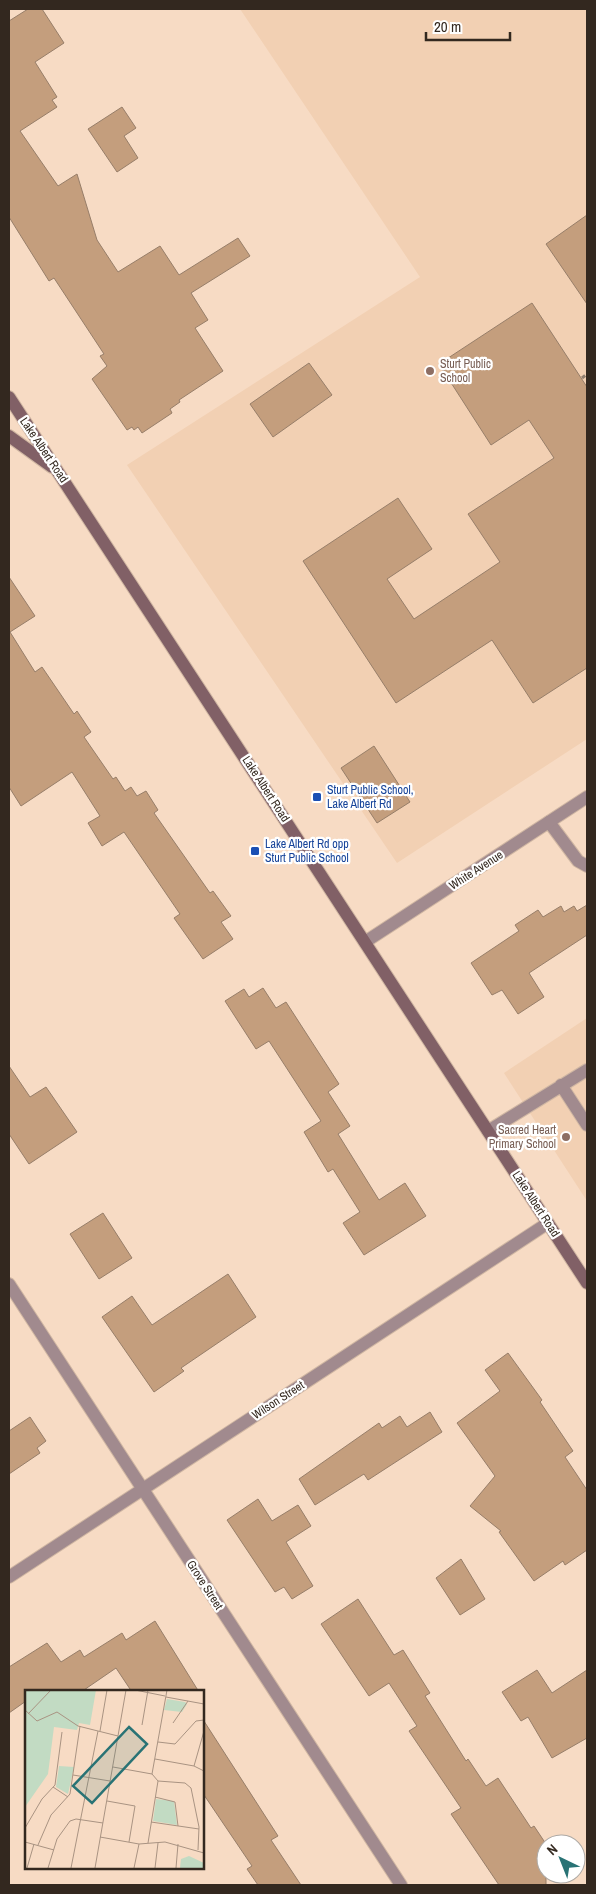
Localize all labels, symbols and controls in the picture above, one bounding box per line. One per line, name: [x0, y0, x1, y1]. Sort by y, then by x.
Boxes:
scale bar: [426, 10, 510, 42]
text: 20 m: [434, 16, 461, 37]
place label: Sturt Public School: [440, 356, 491, 386]
marker: Sturt Public School: [424, 365, 436, 377]
street label: Lake Albert Road: [16, 414, 72, 486]
street label: Lake Albert Road: [239, 753, 293, 825]
place label: Sturt Public School, Lake Albert Rd: [327, 782, 413, 812]
marker: Sturt Public School, Lake Albert Rd: [311, 791, 323, 803]
place label: Lake Albert Rd opp Sturt Public School: [265, 836, 349, 866]
marker: Lake Albert Rd opp Sturt Public School: [249, 845, 261, 857]
street label: White Avenue: [446, 847, 506, 893]
place label: Sacred Heart Primary School: [489, 1122, 556, 1152]
marker: Sacred Heart Primary School: [560, 1131, 572, 1143]
street label: Lake Albert Road: [509, 1168, 563, 1240]
street label: Wilson Street: [249, 1377, 307, 1423]
street label: Grove Street: [183, 1557, 227, 1613]
inset map: [25, 1690, 204, 1869]
north arrow: [536, 1834, 586, 1884]
text: N: [543, 1840, 561, 1859]

